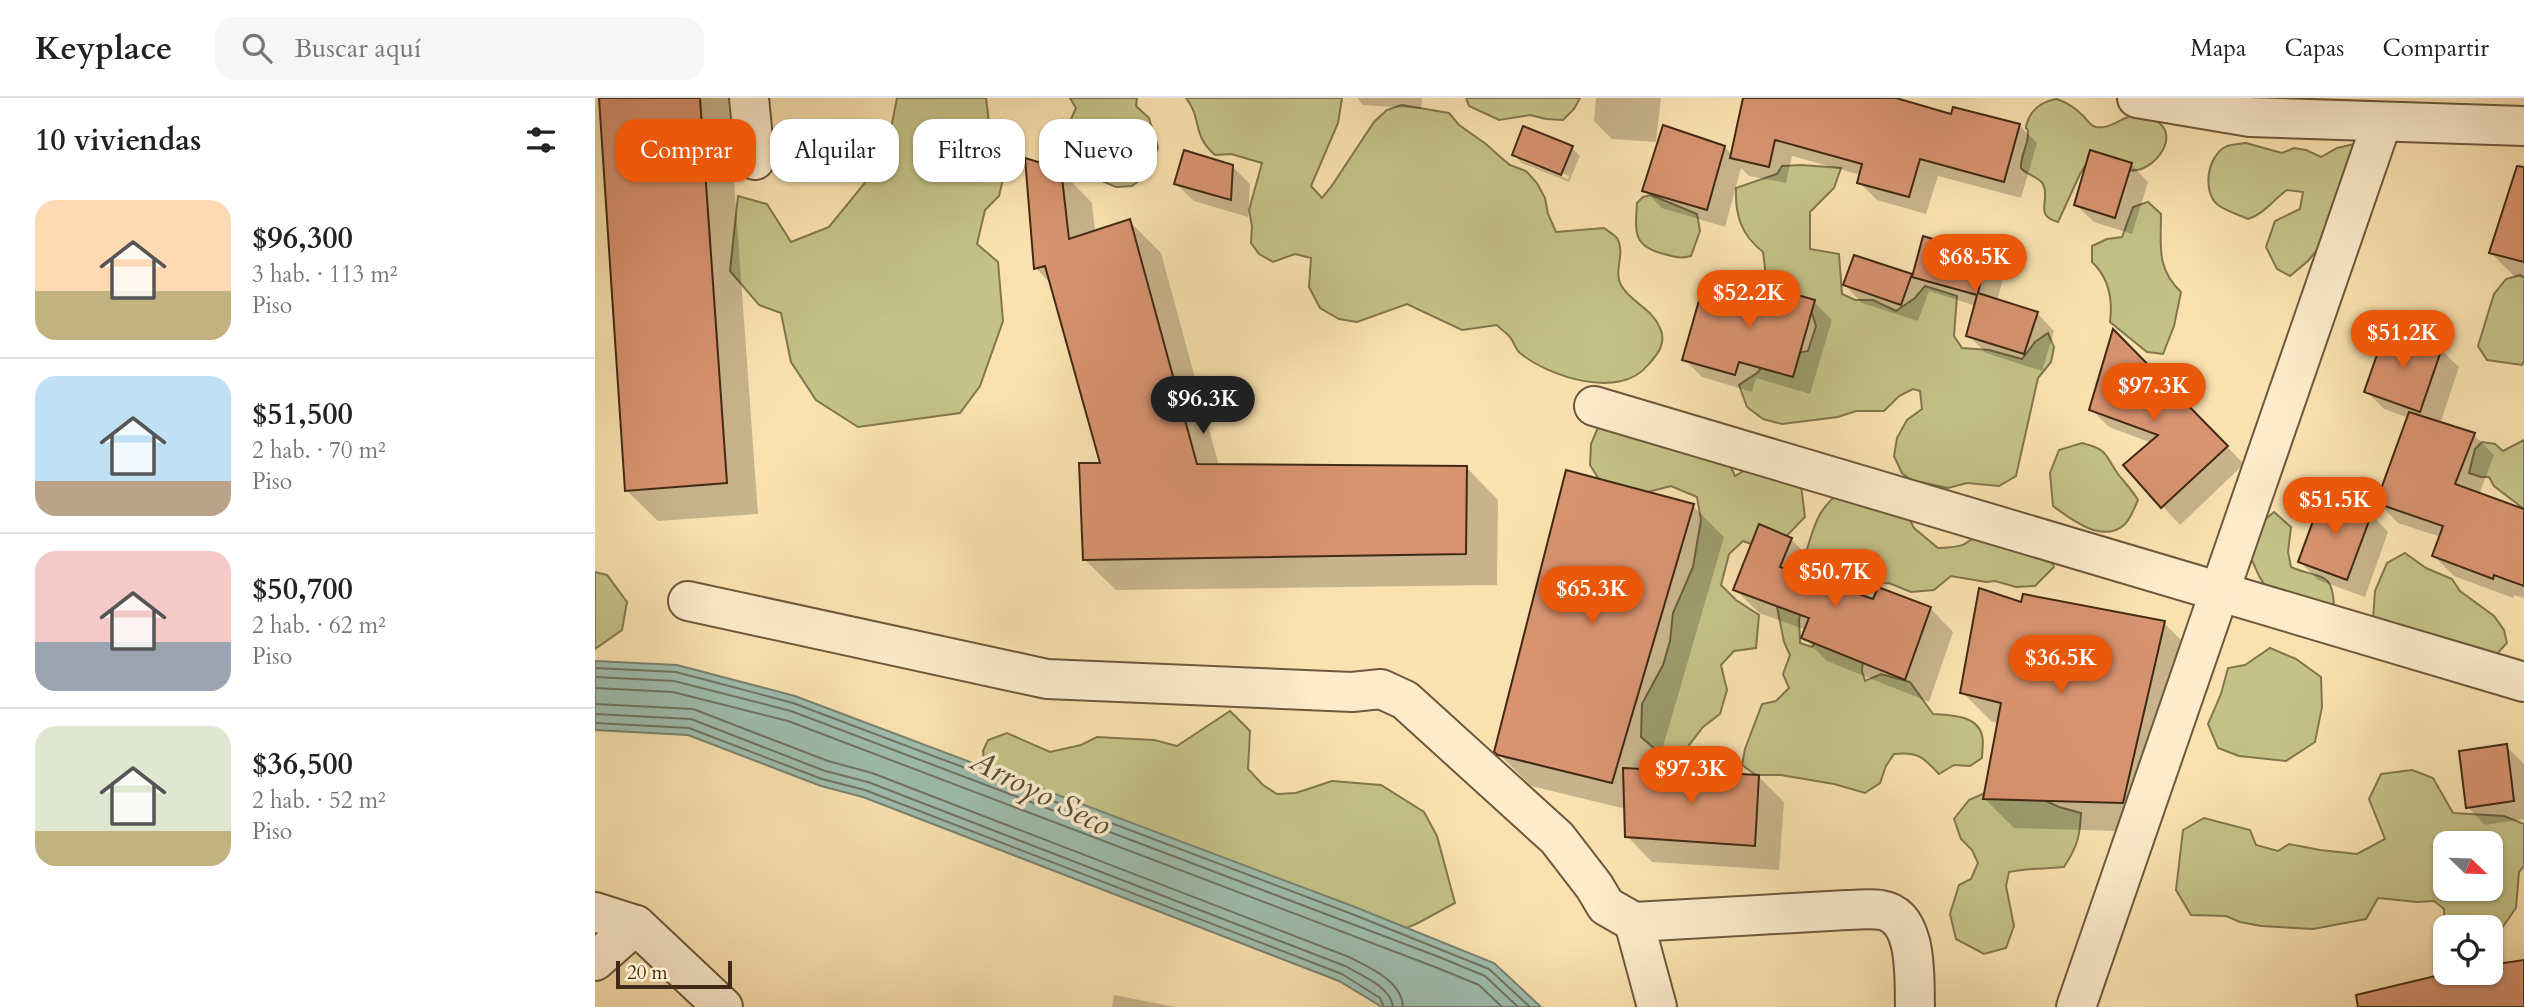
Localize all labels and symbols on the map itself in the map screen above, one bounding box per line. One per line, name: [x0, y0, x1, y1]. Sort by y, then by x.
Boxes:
pin: $68.5K: [1918, 234, 2032, 294]
pin: $52.2K: [1692, 271, 1806, 330]
pin: $51.2K: [2346, 310, 2460, 370]
pin: $97.3K: [2097, 364, 2211, 423]
pin: $96.3K: [1146, 376, 1260, 436]
pin: $51.5K: [2278, 478, 2392, 537]
pin: $50.7K: [1778, 550, 1892, 609]
pin: $65.3K: [1535, 566, 1649, 626]
pin: $36.5K: [2004, 636, 2118, 695]
water label: Arroyo Seco: [962, 738, 1119, 847]
pin: $97.3K: [1634, 746, 1748, 806]
north arrow: [2433, 831, 2503, 901]
scale bar: [616, 958, 731, 990]

